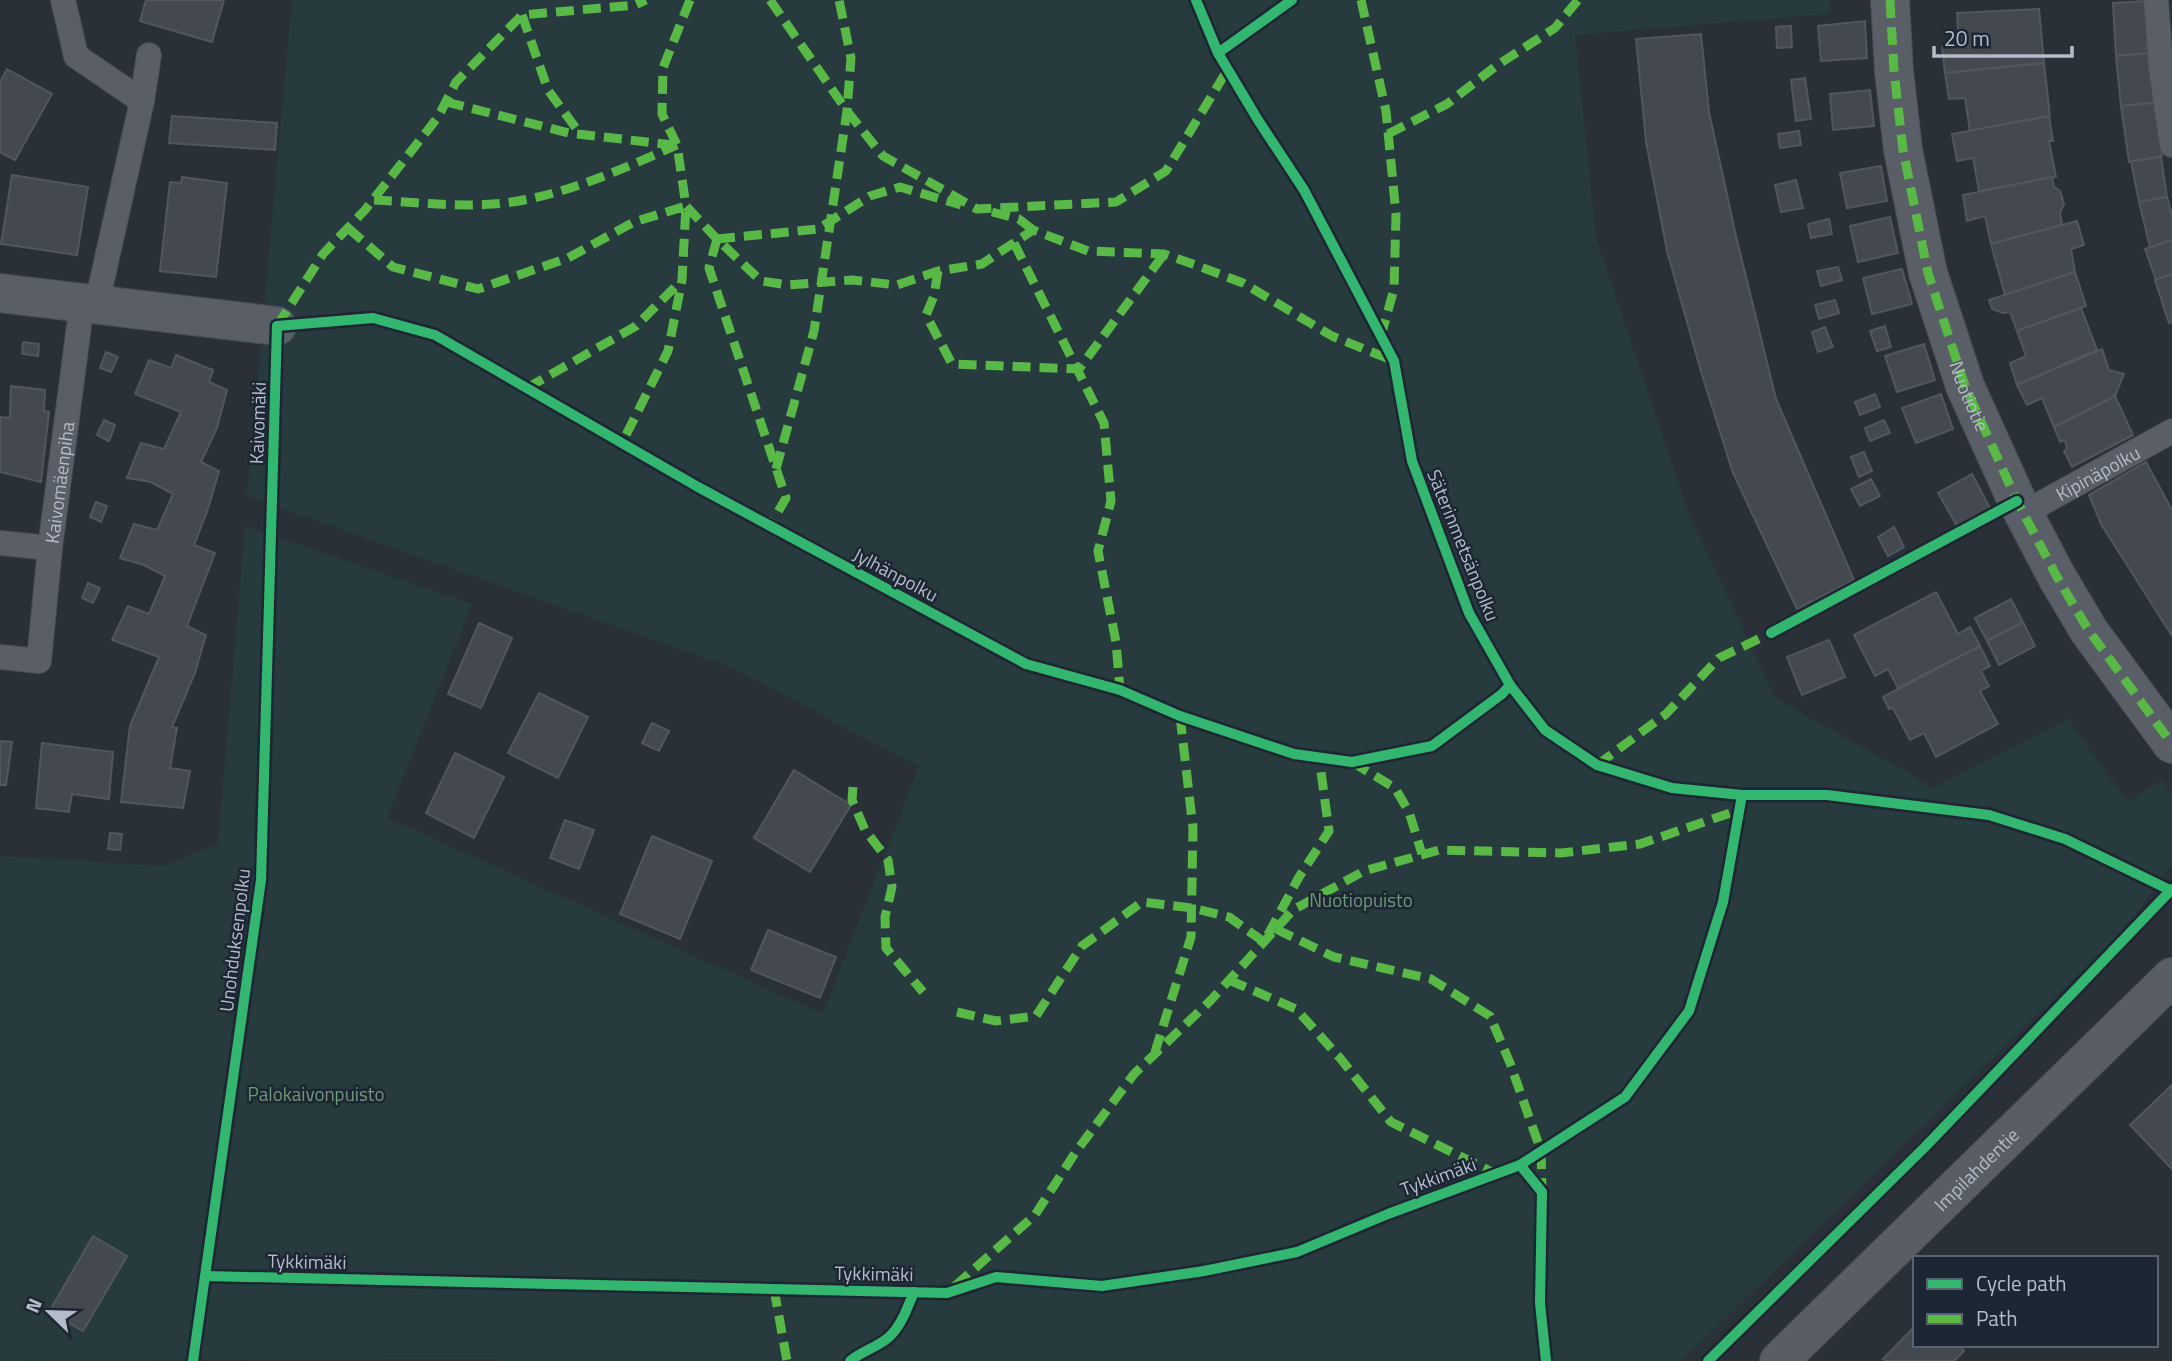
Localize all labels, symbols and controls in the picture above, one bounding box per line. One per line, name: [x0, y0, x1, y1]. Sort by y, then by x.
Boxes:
scale bar: [1934, 14, 2072, 58]
text: 20 m: [1944, 22, 1990, 54]
street label: Nuotiotie: [1943, 357, 1998, 436]
street label: Kaivomäki: [241, 381, 273, 465]
street label: Kaivomäenpiha: [36, 419, 81, 545]
street label: Kipinäpolku: [2050, 437, 2145, 507]
street label: Säterinmetsänpolku: [1420, 465, 1508, 625]
street label: Jylhänpolku: [848, 539, 944, 609]
street label: Unohduksenpolku: [211, 867, 257, 1013]
park label: Nuotiopuisto: [1309, 885, 1413, 914]
park label: Palokaivonpuisto: [248, 1079, 384, 1108]
street label: Impilahdentie: [1927, 1120, 2025, 1217]
street label: Tykkimäki: [1396, 1149, 1480, 1203]
street label: Tykkimäki: [267, 1246, 347, 1276]
legend: [1913, 1256, 2158, 1347]
street label: Tykkimäki: [834, 1258, 914, 1288]
text: Cycle path: [1976, 1267, 2067, 1299]
north arrow: [14, 1277, 84, 1347]
text: N: [17, 1293, 49, 1317]
text: Path: [1976, 1302, 2018, 1334]

